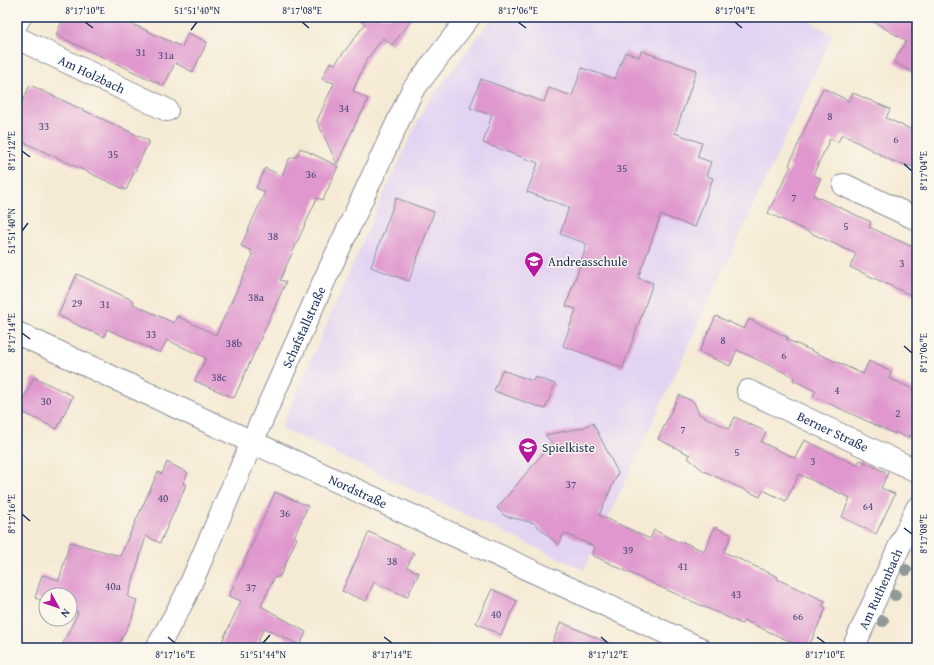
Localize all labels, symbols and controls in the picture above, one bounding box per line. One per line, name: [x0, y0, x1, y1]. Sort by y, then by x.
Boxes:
text: 8°17'10"E: [65, 3, 105, 18]
text: 51°51'40"N: [174, 3, 220, 18]
text: 8°17'08"E: [282, 3, 322, 18]
text: 8°17'06"E: [498, 3, 538, 18]
text: 8°17'04"E: [715, 3, 755, 18]
house number: 31: [136, 44, 146, 60]
house number: 31a: [158, 47, 175, 63]
street label: Am Holzbach: [55, 50, 129, 98]
house number: 34: [339, 100, 349, 116]
house number: 8: [827, 108, 833, 124]
house number: 33: [39, 118, 49, 134]
text: 8°17'12"E: [4, 131, 19, 171]
house number: 6: [893, 131, 899, 147]
house number: 35: [108, 146, 118, 162]
text: 8°17'04"E: [916, 151, 931, 191]
house number: 35: [617, 160, 627, 176]
house number: 36: [306, 166, 316, 182]
house number: 7: [791, 189, 797, 205]
text: 51°51'40"N: [4, 208, 19, 254]
house number: 5: [843, 218, 849, 234]
house number: 38: [268, 228, 278, 244]
school or university icon: Andreasschule: [523, 250, 545, 278]
place label: Andreasschule: [548, 252, 628, 271]
house number: 3: [899, 255, 905, 271]
street label: Schafstallstraße: [277, 283, 330, 371]
house number: 38a: [248, 289, 265, 305]
house number: 29: [72, 295, 82, 311]
house number: 31: [100, 296, 110, 312]
text: 8°17'14"E: [4, 313, 19, 353]
house number: 33: [146, 326, 156, 342]
house number: 8: [720, 332, 726, 348]
text: 8°17'06"E: [916, 333, 931, 373]
house number: 38b: [226, 335, 242, 351]
house number: 6: [781, 347, 787, 363]
house number: 38c: [211, 369, 227, 385]
house number: 4: [834, 382, 840, 398]
house number: 30: [41, 393, 51, 409]
house number: 2: [895, 405, 901, 421]
street label: Berner Straße: [794, 406, 872, 456]
house number: 7: [680, 421, 686, 437]
school or university icon: Spielkiste: [517, 436, 539, 464]
place label: Spielkiste: [542, 438, 595, 457]
house number: 5: [734, 444, 740, 460]
house number: 3: [810, 453, 816, 469]
street label: Nordstraße: [326, 469, 390, 513]
house number: 37: [566, 476, 576, 492]
house number: 40: [158, 490, 168, 506]
text: 8°17'16"E: [4, 494, 19, 534]
house number: 64: [863, 498, 873, 514]
house number: 36: [280, 505, 290, 521]
text: 8°17'08"E: [916, 514, 931, 554]
house number: 39: [623, 542, 633, 558]
street label: Am Ruthenbach: [853, 545, 907, 632]
house number: 38: [387, 553, 397, 569]
house number: 41: [678, 558, 688, 574]
house number: 40a: [105, 578, 122, 594]
house number: 37: [246, 579, 256, 595]
house number: 43: [731, 586, 741, 602]
north arrow: [38, 587, 78, 627]
text: N: [57, 605, 74, 622]
house number: 40: [491, 606, 501, 622]
house number: 66: [793, 608, 803, 624]
text: 8°17'16"E: [155, 647, 195, 662]
text: 51°51'44"N: [240, 647, 286, 662]
text: 8°17'14"E: [372, 647, 412, 662]
text: 8°17'12"E: [588, 647, 628, 662]
text: 8°17'10"E: [805, 647, 845, 662]

